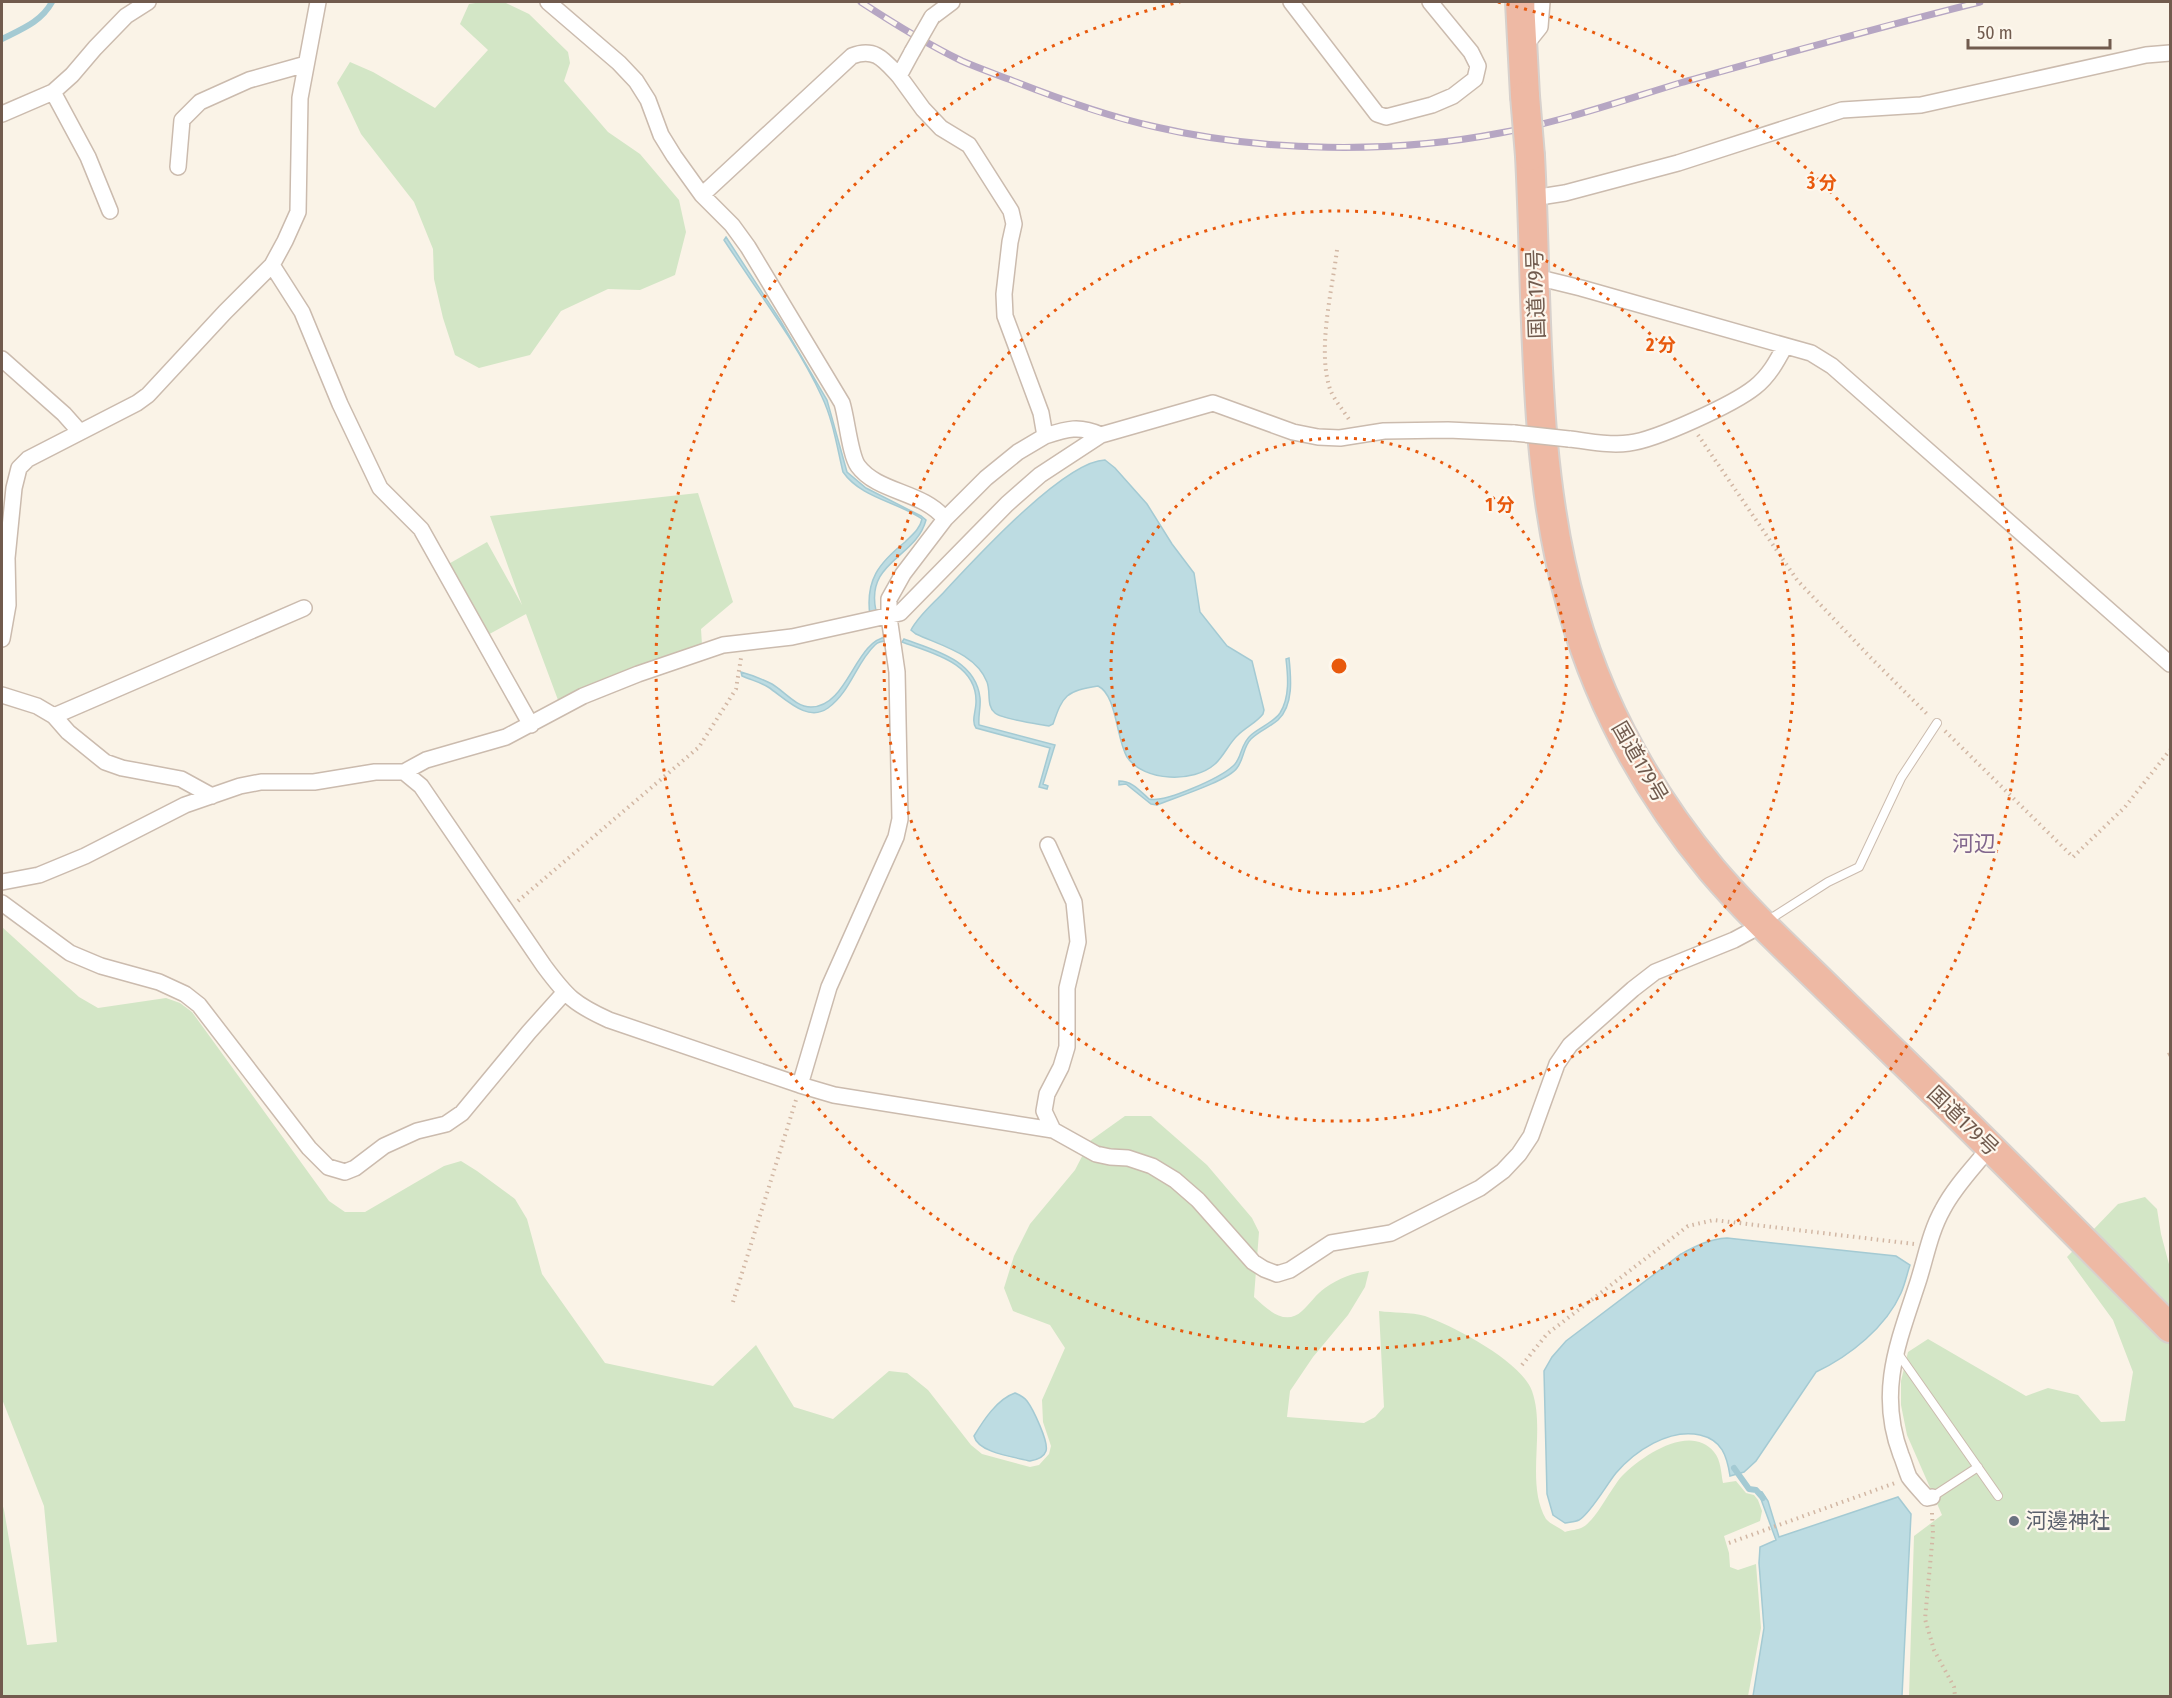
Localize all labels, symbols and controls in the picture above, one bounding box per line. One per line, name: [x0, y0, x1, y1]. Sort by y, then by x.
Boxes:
scale bar: [1968, 12, 2110, 50]
text: 50 m: [1977, 22, 2013, 44]
text: 3 分: [1806, 172, 1837, 194]
street label: 国道179号: [1521, 249, 1551, 339]
text: 2 分: [1645, 334, 1676, 356]
text: 1 分: [1485, 494, 1515, 516]
centre of rings: [1329, 656, 1349, 676]
street label: 国道179号: [1606, 717, 1674, 807]
district label: 河辺: [1952, 830, 1996, 857]
street label: 国道179号: [1922, 1081, 2004, 1161]
place label: 河邊神社: [2026, 1508, 2110, 1534]
marker: 河邊神社: [2007, 1514, 2021, 1528]

